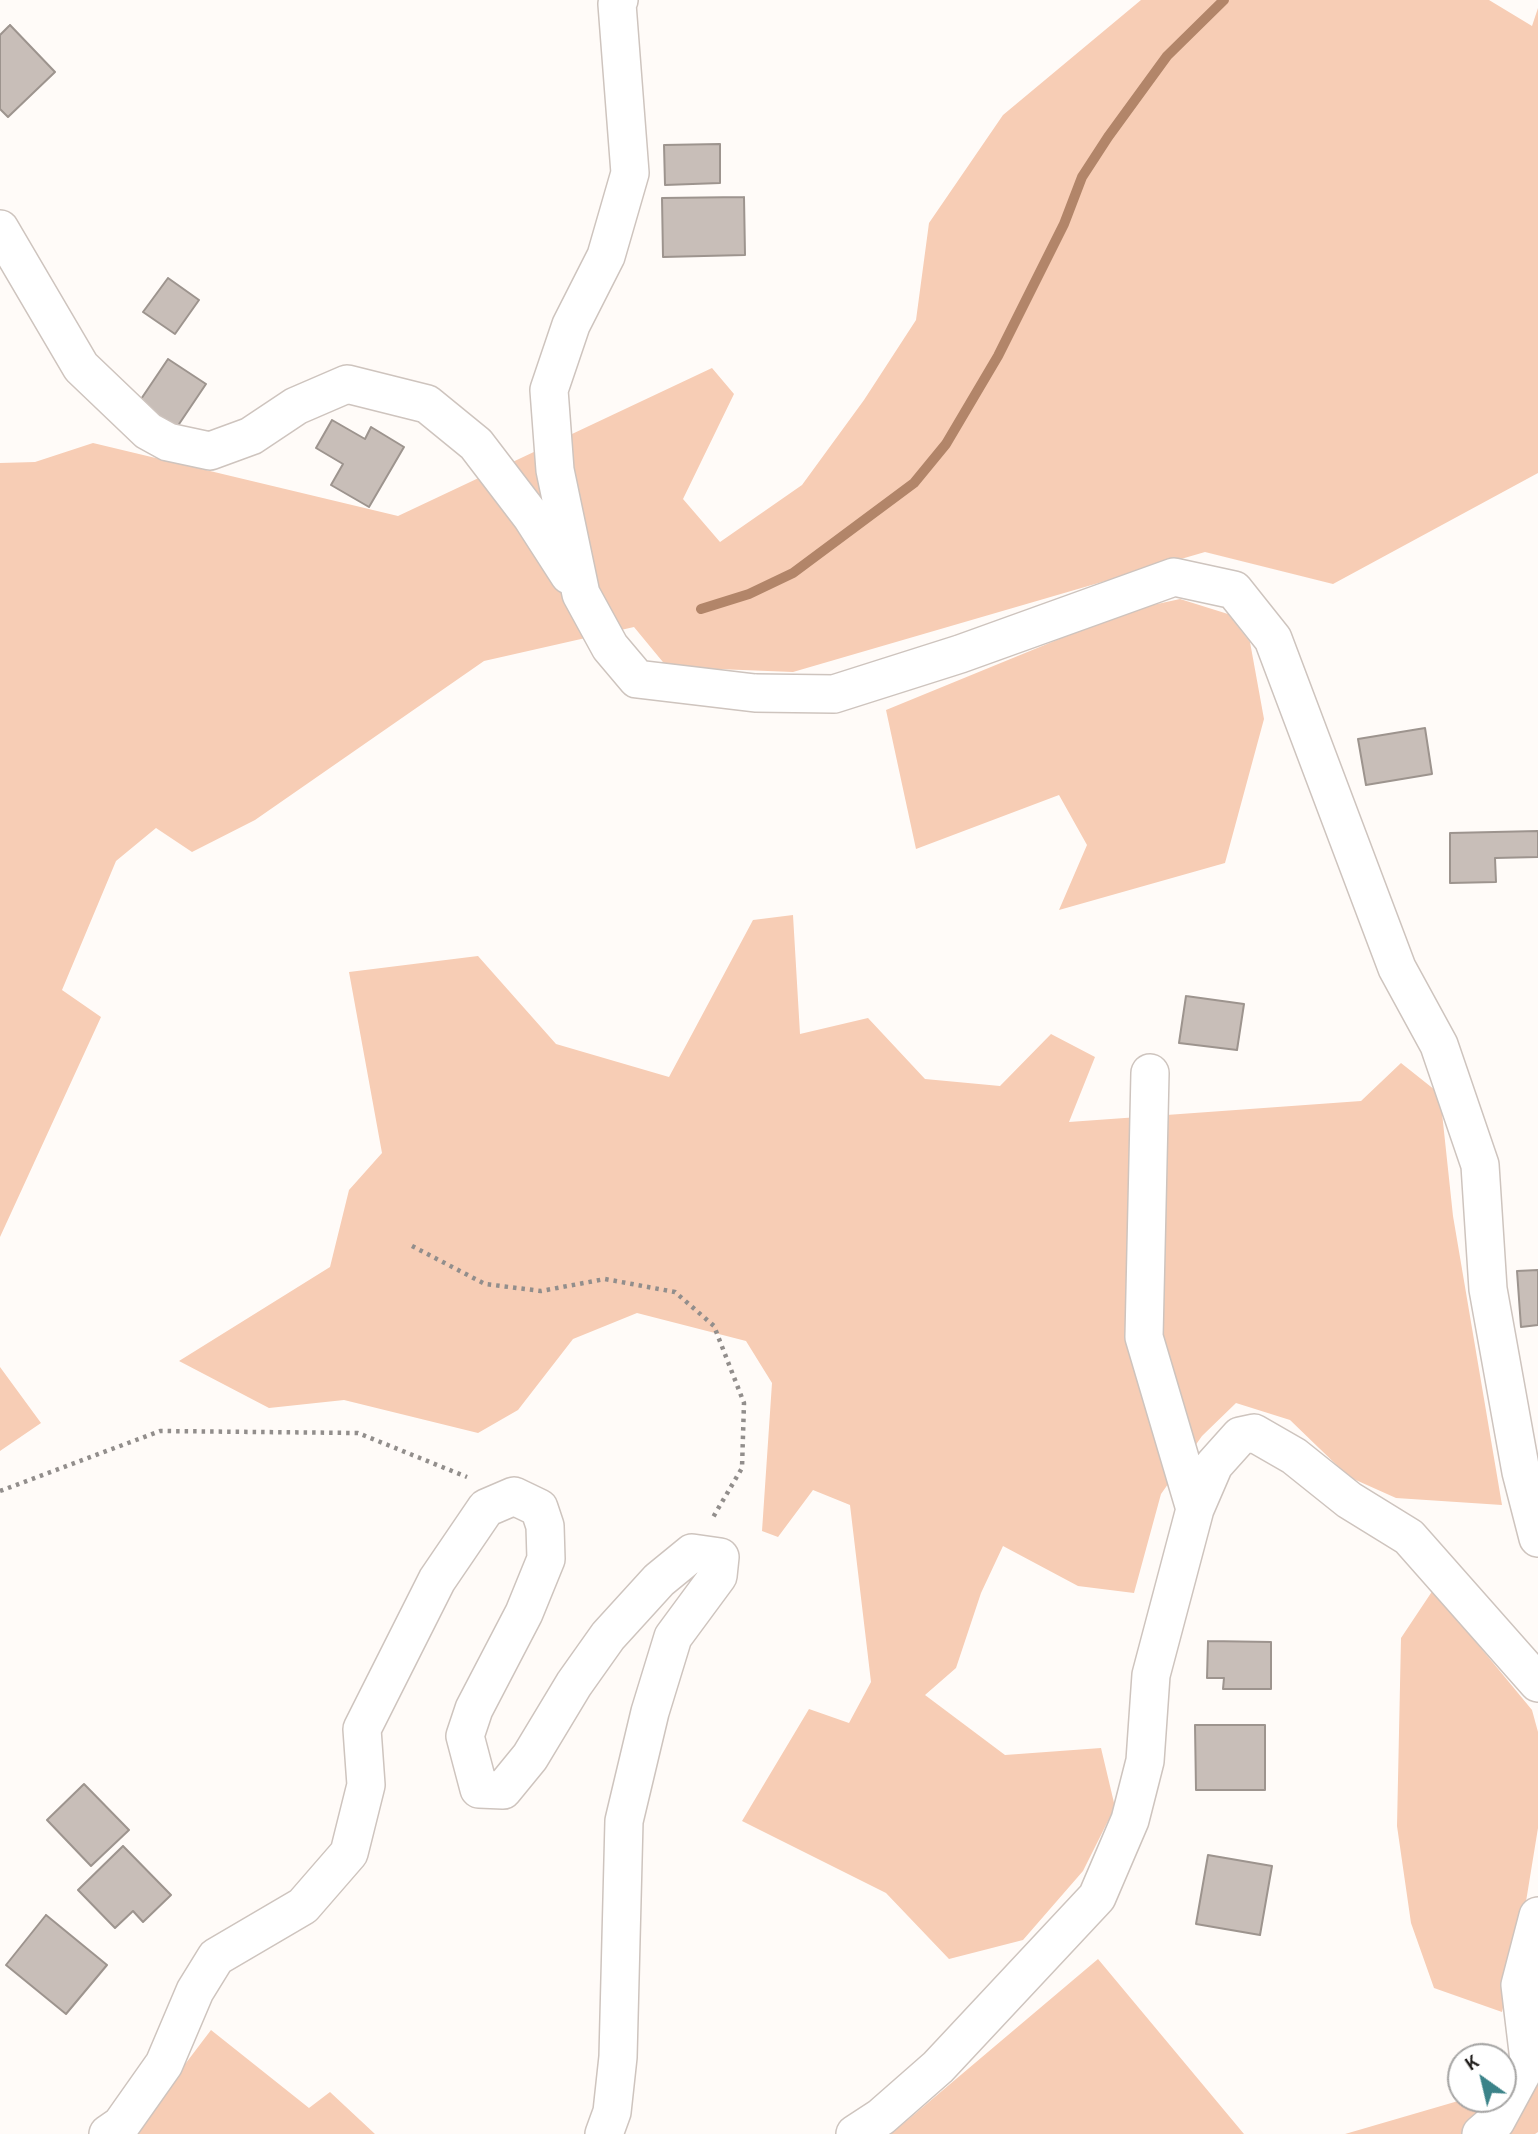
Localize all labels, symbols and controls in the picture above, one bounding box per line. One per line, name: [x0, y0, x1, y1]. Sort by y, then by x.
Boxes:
north arrow: [1447, 2043, 1517, 2113]
text: K: [1459, 2048, 1483, 2076]

